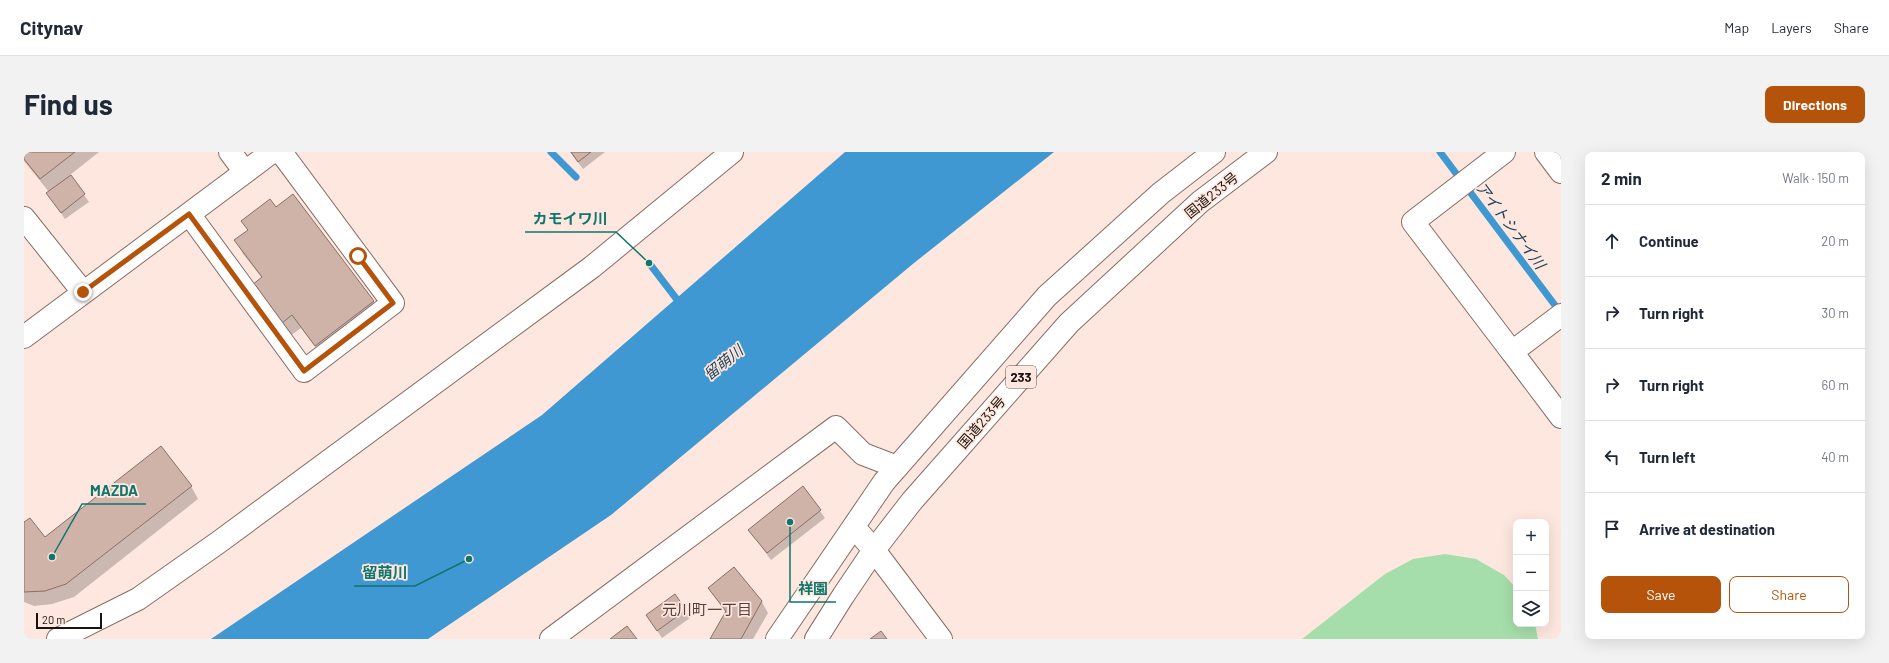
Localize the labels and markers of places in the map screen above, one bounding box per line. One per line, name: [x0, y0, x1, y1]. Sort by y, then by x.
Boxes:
callout: カモイワ川: [525, 205, 616, 232]
callout: MAZDA: [82, 477, 146, 504]
callout: 留萌川: [354, 559, 415, 586]
callout: 祥園: [790, 575, 836, 602]

